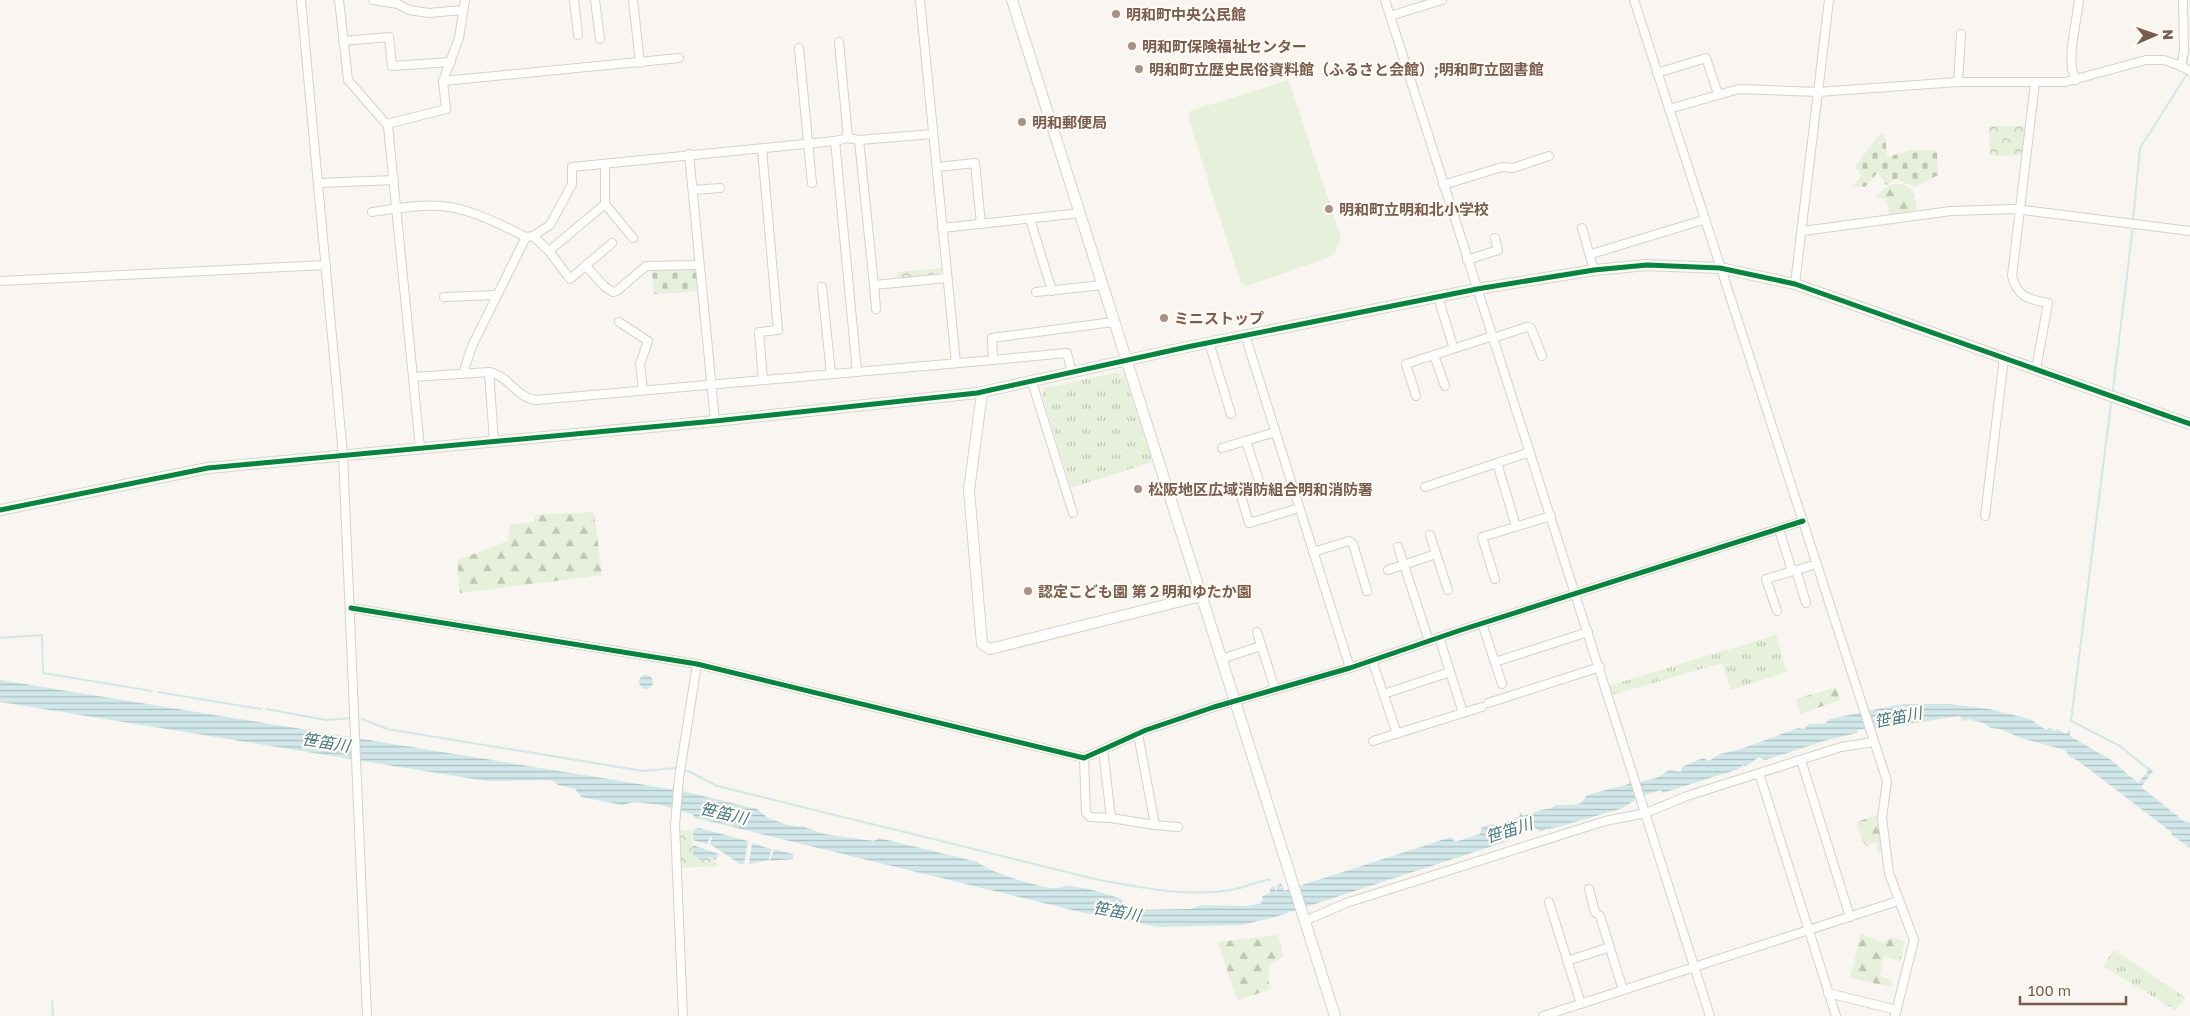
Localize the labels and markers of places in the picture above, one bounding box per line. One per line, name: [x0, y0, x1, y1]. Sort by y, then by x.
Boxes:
place label: 明和町中央公民館: [1126, 5, 1246, 23]
marker: 明和町中央公民館: [1110, 8, 1122, 20]
place label: 明和町保険福祉センター: [1142, 37, 1307, 55]
marker: 明和町保険福祉センター: [1126, 40, 1138, 52]
place label: 明和町立歴史民俗資料館（ふるさと会館）;明和町立図書館: [1149, 60, 1544, 78]
marker: 明和町立歴史民俗資料館（ふるさと会館）;明和町立図書館: [1133, 63, 1145, 75]
place label: 明和郵便局: [1032, 113, 1107, 131]
marker: 明和郵便局: [1016, 116, 1028, 128]
place label: 明和町立明和北小学校: [1339, 200, 1489, 218]
marker: 明和町立明和北小学校: [1323, 203, 1335, 215]
place label: ミニストップ: [1174, 309, 1264, 327]
marker: ミニストップ: [1158, 312, 1170, 324]
place label: 松阪地区広域消防組合明和消防署: [1148, 480, 1373, 498]
marker: 松阪地区広域消防組合明和消防署: [1132, 483, 1144, 495]
place label: 認定こども園 第２明和ゆたか園: [1038, 582, 1252, 600]
marker: 認定こども園 第２明和ゆたか園: [1022, 585, 1034, 597]

